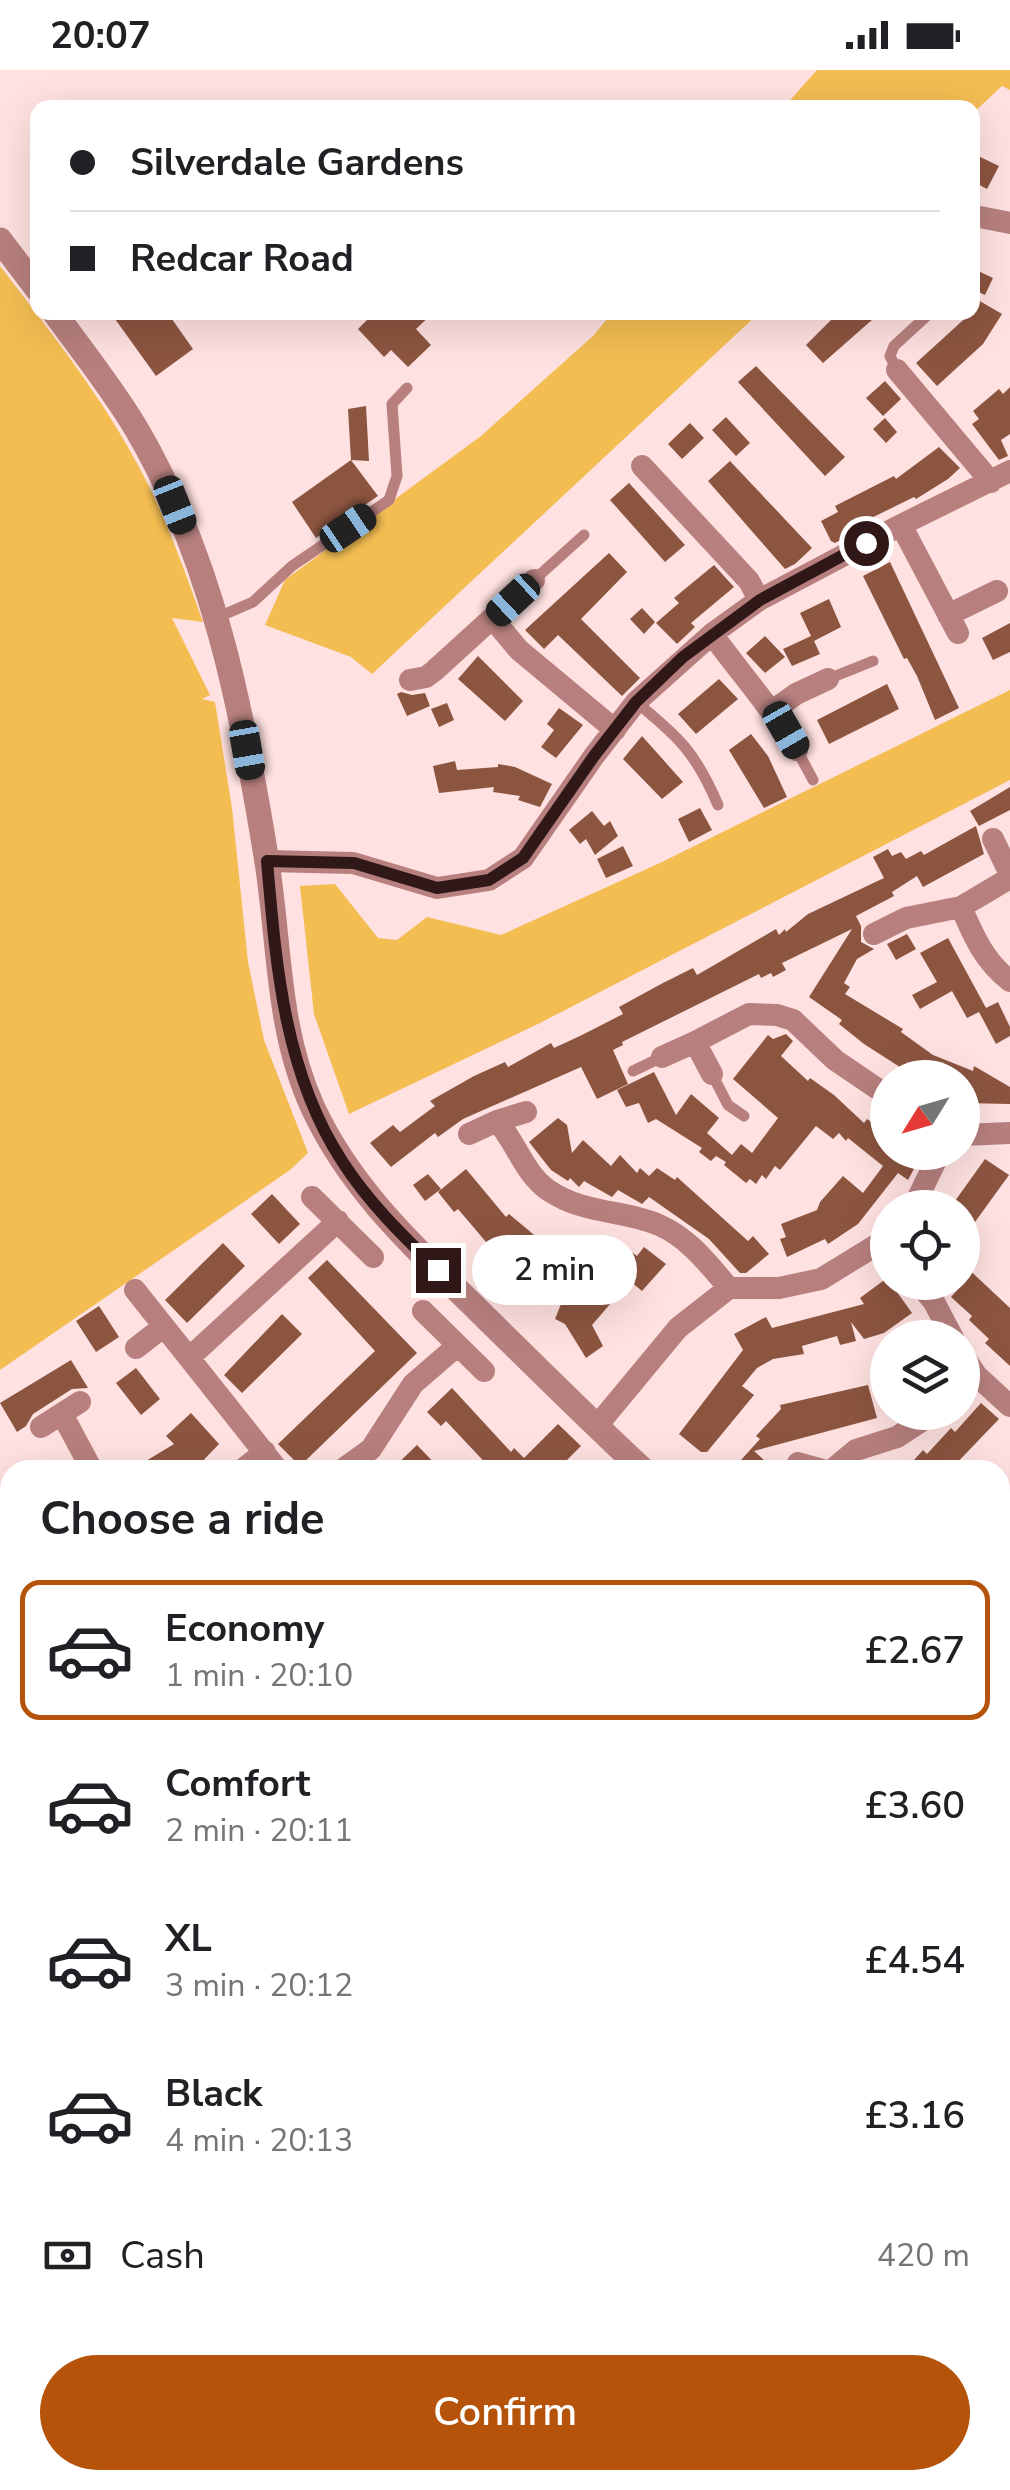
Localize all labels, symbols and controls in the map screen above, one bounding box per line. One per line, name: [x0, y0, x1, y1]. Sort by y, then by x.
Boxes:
text: 20:07: [50, 10, 151, 61]
text: Silverdale Gardens: [130, 137, 464, 188]
text: Redcar Road: [130, 233, 354, 284]
car: [150, 472, 200, 538]
car: [315, 499, 381, 557]
route start: [844, 521, 889, 566]
car: [481, 569, 545, 631]
car: [758, 697, 814, 763]
car: [227, 718, 267, 782]
north arrow: [870, 1060, 980, 1170]
map controls: [870, 1060, 980, 1430]
button: locate: [870, 1190, 980, 1300]
callout: 2 min: [473, 1235, 638, 1305]
route end: [416, 1248, 461, 1293]
text: 2 min: [514, 1248, 595, 1291]
button: layers: [870, 1320, 980, 1430]
text: Choose a ride: [40, 1489, 325, 1550]
text: Economy: [165, 1603, 324, 1654]
icon: car: [45, 1605, 135, 1695]
text: £2.67: [865, 1625, 965, 1676]
text: 1 min · 20:10: [165, 1654, 353, 1697]
text: Comfort: [165, 1758, 310, 1809]
icon: car: [45, 1760, 135, 1850]
text: £3.60: [865, 1780, 965, 1831]
text: 2 min · 20:11: [165, 1809, 353, 1852]
text: XL: [165, 1913, 212, 1964]
icon: car: [45, 1915, 135, 2005]
text: £4.54: [865, 1935, 965, 1986]
text: 3 min · 20:12: [165, 1964, 353, 2007]
text: Black: [165, 2068, 262, 2119]
icon: car: [45, 2070, 135, 2160]
text: £3.16: [865, 2090, 965, 2141]
text: 4 min · 20:13: [165, 2119, 353, 2162]
icon: cash: [40, 2228, 95, 2283]
text: Cash: [120, 2230, 205, 2281]
text: 420 m: [877, 2234, 970, 2277]
button: Confirm: [40, 2355, 970, 2470]

